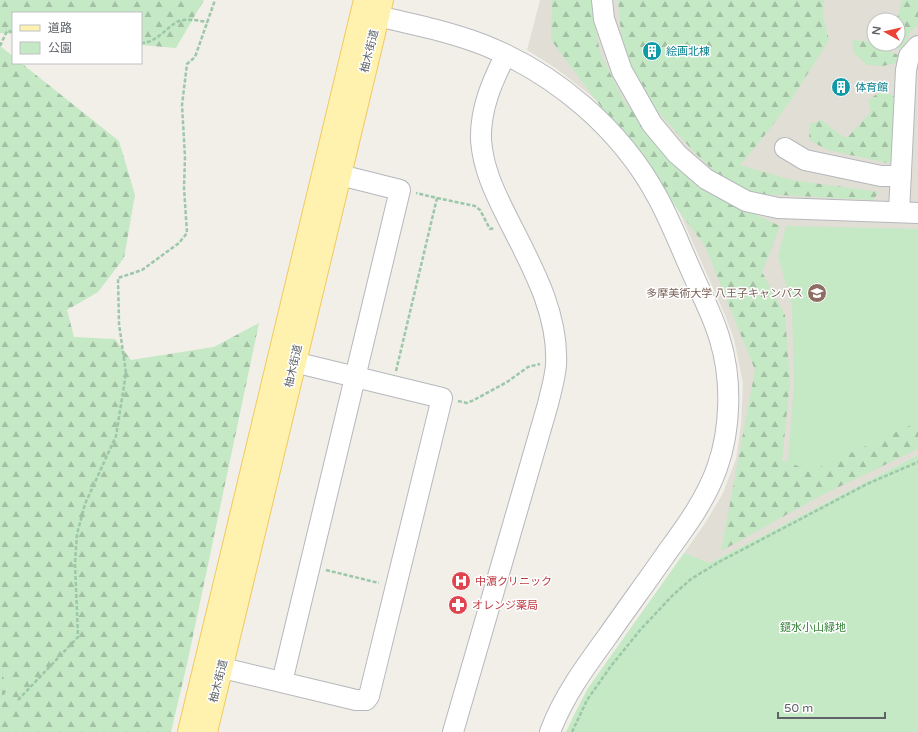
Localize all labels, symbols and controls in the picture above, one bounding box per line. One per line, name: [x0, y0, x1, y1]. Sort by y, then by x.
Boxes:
legend: [12, 12, 142, 64]
north arrow: [866, 12, 906, 52]
text: 道路: [48, 21, 72, 35]
text: N: [870, 25, 884, 36]
street label: 柚木街道: [358, 28, 381, 74]
building icon: 絵画北棟: [641, 40, 663, 62]
text: 公園: [48, 41, 72, 55]
place label: 絵画北棟: [666, 45, 710, 58]
building icon: 体育館: [830, 76, 852, 98]
place label: 体育館: [855, 81, 888, 94]
school or university icon: 多摩美術大学 八王子キャンパス: [806, 282, 828, 304]
place label: 多摩美術大学 八王子キャンパス: [646, 287, 803, 300]
street label: 柚木街道: [282, 343, 305, 389]
hospital icon: 中濵クリニック: [450, 570, 472, 592]
place label: 中濵クリニック: [475, 575, 552, 588]
pharmacy icon: オレンジ薬局: [447, 594, 469, 616]
place label: オレンジ薬局: [472, 599, 538, 612]
park label: 鑓水小山緑地: [780, 621, 846, 634]
street label: 柚木街道: [207, 658, 230, 704]
scale bar: [778, 694, 885, 720]
text: 50 m: [784, 701, 813, 715]

